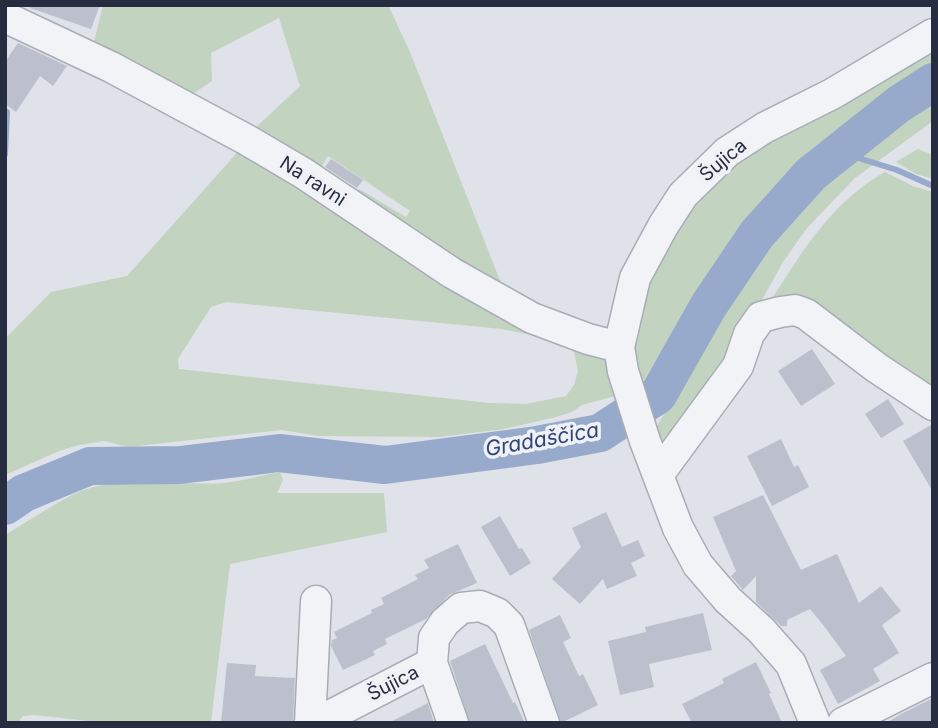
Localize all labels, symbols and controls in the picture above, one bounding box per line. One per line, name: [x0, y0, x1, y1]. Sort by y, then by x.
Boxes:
street label: Šujica: [695, 134, 751, 186]
street label: Na ravni: [276, 151, 350, 211]
water label: Gradaščica: [483, 417, 601, 461]
street label: Šujica: [364, 660, 422, 706]

